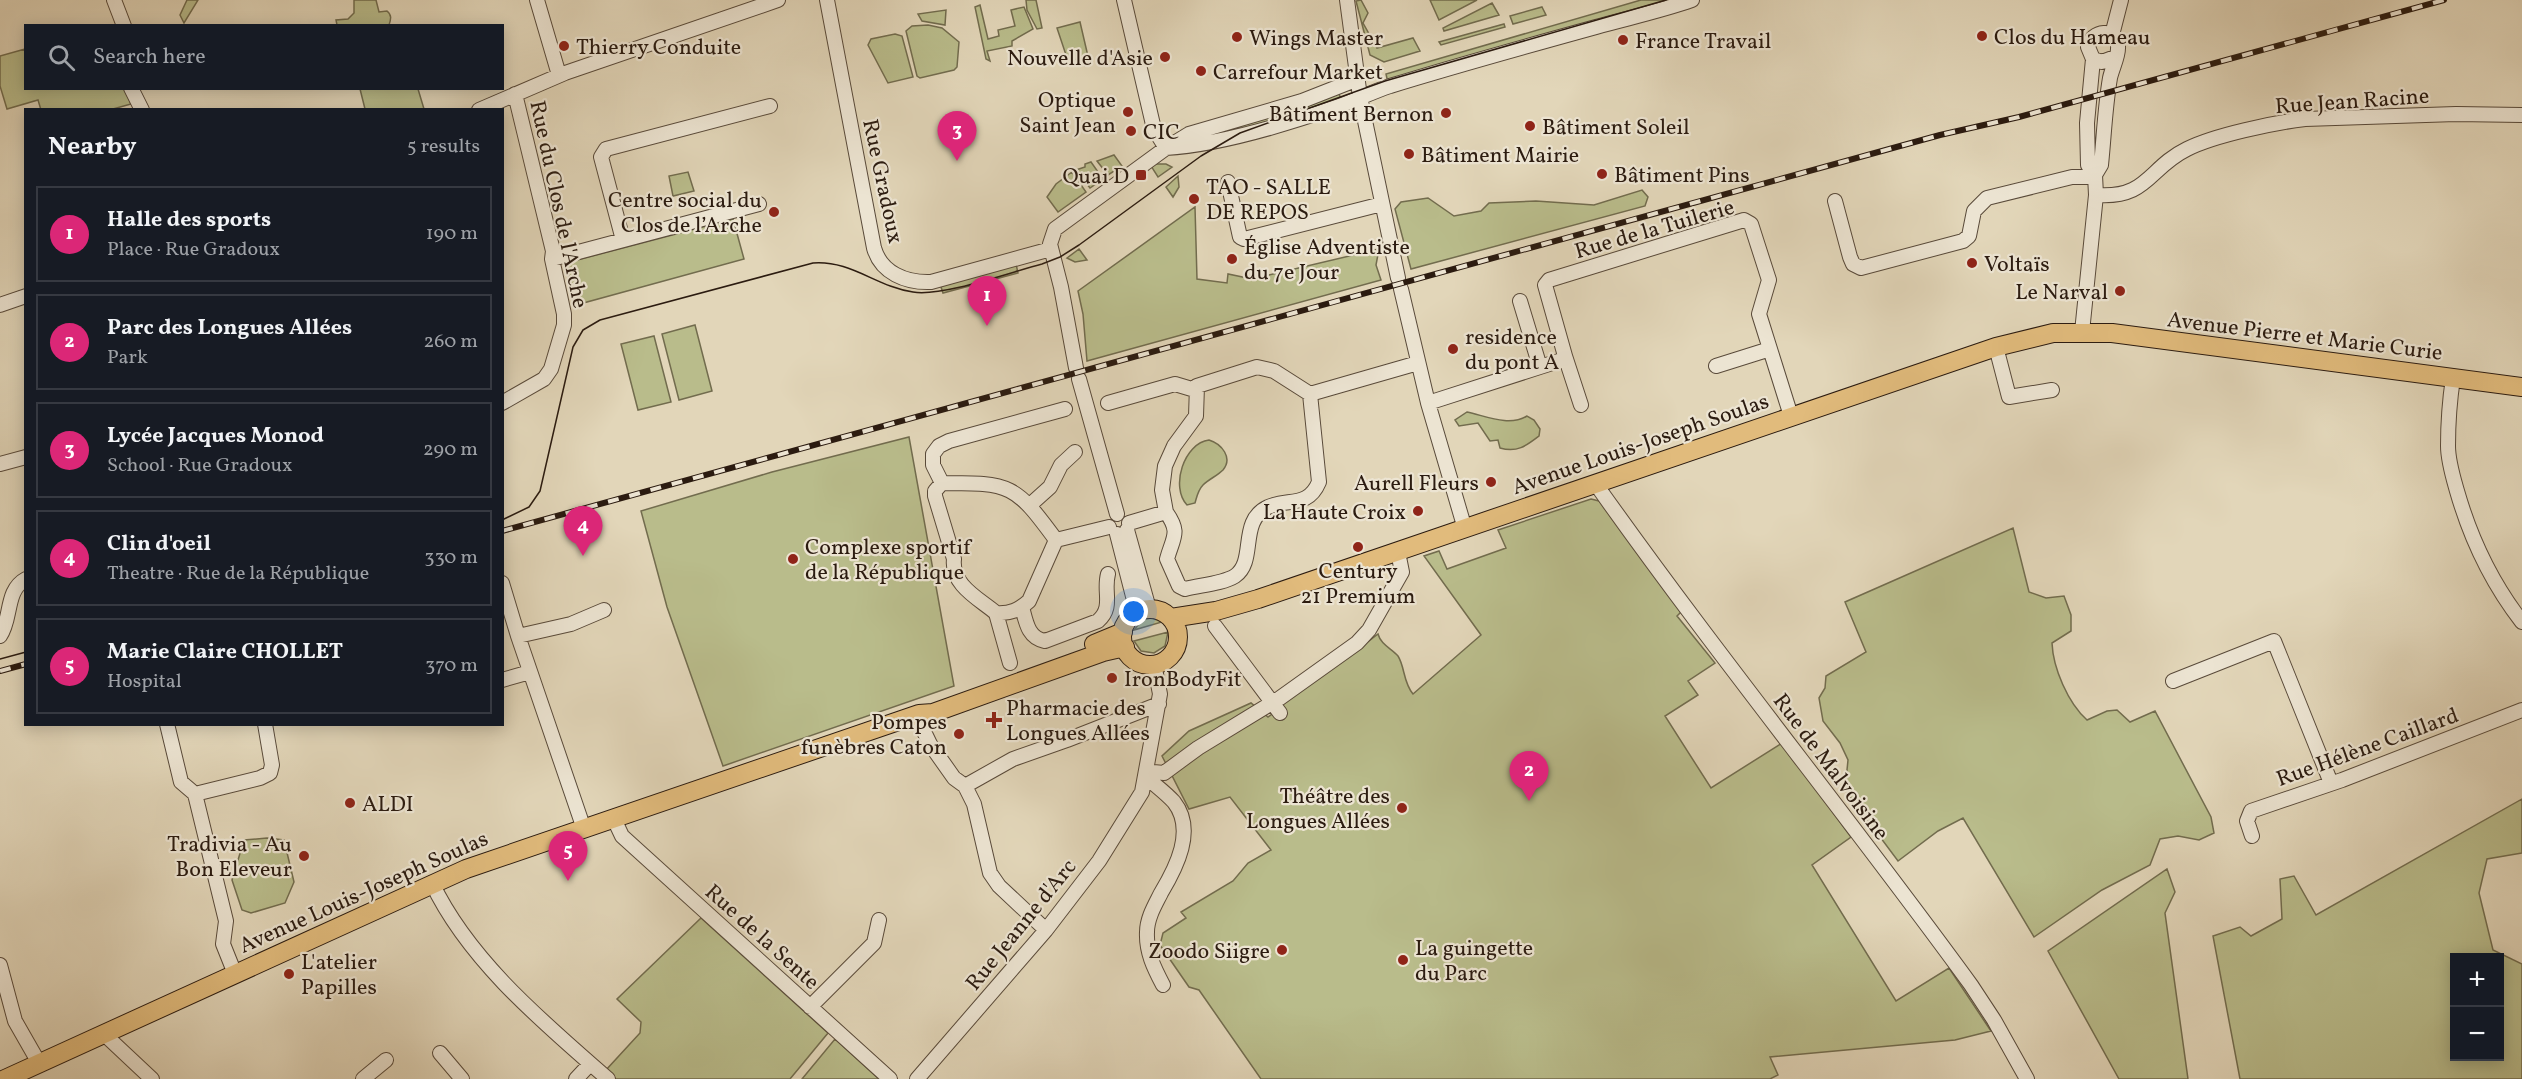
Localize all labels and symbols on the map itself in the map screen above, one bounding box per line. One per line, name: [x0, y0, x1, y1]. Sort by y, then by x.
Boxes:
place label: Clos du Hameau: [1994, 23, 2150, 54]
place label: Wings Master: [1249, 24, 1383, 55]
place label: France Travail: [1635, 27, 1771, 58]
marker: Clos du Hameau: [1975, 29, 1989, 43]
marker: Wings Master: [1230, 30, 1244, 44]
place label: Thierry Conduite: [576, 33, 741, 64]
marker: France Travail: [1616, 33, 1630, 47]
marker: Thierry Conduite: [557, 39, 571, 53]
place label: Nouvelle d'Asie: [1007, 44, 1153, 75]
marker: Nouvelle d'Asie: [1158, 50, 1172, 64]
place label: Carrefour Market: [1213, 58, 1383, 89]
marker: Carrefour Market: [1194, 64, 1208, 78]
street label: Rue Jean Racine: [2274, 82, 2430, 123]
place label: Optique Saint Jean: [1019, 86, 1116, 142]
street label: Rue du Clos de l'Arche: [520, 98, 595, 311]
place label: Bâtiment Bernon: [1269, 100, 1434, 131]
marker: Optique Saint Jean: [1121, 105, 1135, 119]
marker: Bâtiment Bernon: [1439, 106, 1453, 120]
pin: 3: [938, 112, 976, 161]
place label: Bâtiment Soleil: [1542, 113, 1690, 144]
street label: Rue Gradoux: [853, 116, 910, 247]
place label: CIC: [1143, 118, 1180, 149]
marker: Bâtiment Soleil: [1523, 119, 1537, 133]
marker: CIC: [1124, 124, 1138, 138]
place label: Bâtiment Mairie: [1421, 141, 1579, 172]
marker: Bâtiment Mairie: [1402, 147, 1416, 161]
place label: Bâtiment Pins: [1614, 161, 1750, 192]
place label: Quai D: [1062, 162, 1129, 193]
marker: Bâtiment Pins: [1595, 167, 1609, 181]
marker: Quai D: [1134, 168, 1148, 182]
place label: TAO - SALLE DE REPOS: [1206, 173, 1331, 229]
place label: Centre social du Clos de l’Arche: [608, 186, 762, 242]
marker: TAO - SALLE DE REPOS: [1187, 192, 1201, 206]
street label: Rue de la Tuilerie: [1571, 193, 1738, 268]
marker: Centre social du Clos de l’Arche: [767, 205, 781, 219]
place label: Église Adventiste du 7e Jour: [1244, 233, 1410, 289]
place label: Voltaïs: [1984, 250, 2050, 281]
marker: Église Adventiste du 7e Jour: [1225, 252, 1239, 266]
marker: Voltaïs: [1965, 256, 1979, 270]
pin: 1: [968, 276, 1006, 326]
place label: Le Narval: [2015, 278, 2108, 309]
marker: Le Narval: [2113, 284, 2127, 298]
street label: Avenue Pierre et Marie Curie: [2165, 305, 2444, 370]
place label: residence du pont A: [1465, 323, 1559, 379]
marker: residence du pont A: [1446, 342, 1460, 356]
street label: Avenue Louis-Joseph Soulas: [1508, 387, 1773, 504]
place label: Aurell Fleurs: [1354, 469, 1479, 500]
marker: Aurell Fleurs: [1484, 475, 1498, 489]
place label: La Haute Croix: [1263, 498, 1406, 529]
marker: La Haute Croix: [1411, 504, 1425, 518]
pin: 4: [564, 506, 602, 556]
place label: Complexe sportif de la République: [805, 533, 973, 589]
marker: Century 21 Premium: [1351, 540, 1365, 554]
marker: Complexe sportif de la République: [786, 552, 800, 566]
place label: Century 21 Premium: [1300, 557, 1416, 613]
your location: [1119, 597, 1148, 626]
place label: IronBodyFit: [1124, 665, 1242, 696]
marker: IronBodyFit: [1105, 671, 1119, 685]
street label: Rue de Malvoisine: [1764, 688, 1896, 847]
place label: Pharmacie des Longues Allées: [1006, 694, 1150, 750]
street label: Rue Hélène Caillard: [2272, 701, 2463, 796]
place label: Pompes funèbres Caton: [801, 708, 947, 764]
marker: Pharmacie des Longues Allées: [987, 713, 1001, 727]
marker: Pompes funèbres Caton: [952, 727, 966, 741]
pin: 2: [1510, 752, 1549, 801]
place label: Théâtre des Longues Allées: [1246, 782, 1390, 838]
place label: ALDI: [362, 790, 414, 821]
marker: ALDI: [343, 796, 357, 810]
marker: Théâtre des Longues Allées: [1395, 801, 1409, 815]
street label: Avenue Louis-Joseph Soulas: [234, 824, 494, 962]
place label: Tradivia - Au Bon Eleveur: [167, 830, 292, 886]
pin: 5: [548, 832, 588, 881]
marker: Tradivia - Au Bon Eleveur: [297, 849, 311, 863]
street label: Rue Jeanne d'Arc: [959, 853, 1085, 998]
street label: Rue de la Sente: [697, 878, 826, 998]
place label: La guingette du Parc: [1415, 934, 1533, 990]
place label: Zoodo Siigre: [1148, 937, 1270, 968]
marker: Zoodo Siigre: [1275, 943, 1289, 957]
place label: L'atelier Papilles: [301, 948, 377, 1004]
marker: La guingette du Parc: [1396, 953, 1410, 967]
marker: L'atelier Papilles: [282, 967, 296, 981]

